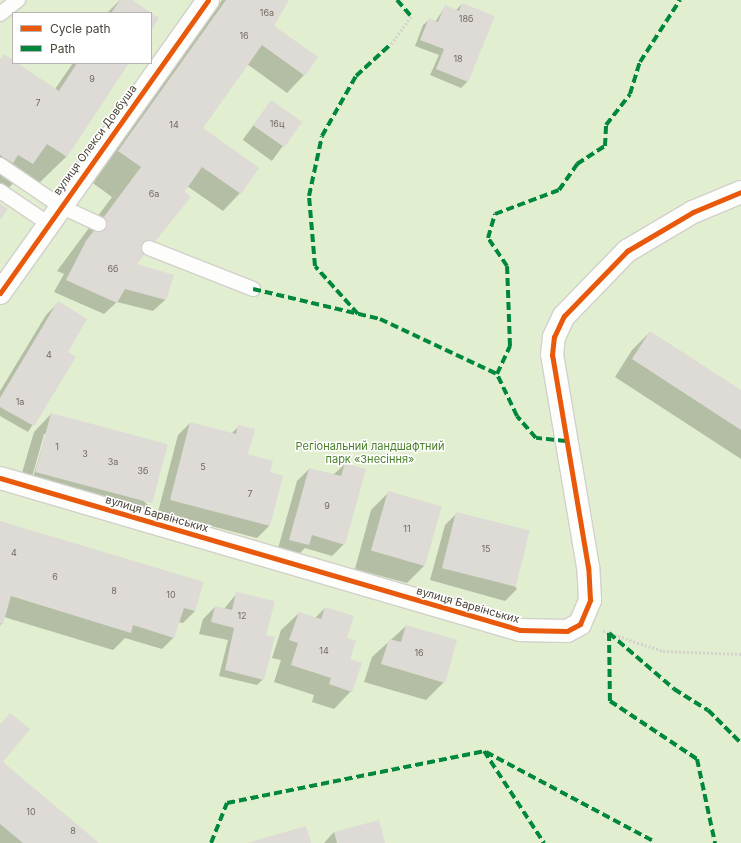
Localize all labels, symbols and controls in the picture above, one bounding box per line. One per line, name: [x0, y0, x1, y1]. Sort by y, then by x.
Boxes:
house number: 16а: [260, 8, 274, 18]
legend: [12, 12, 152, 64]
house number: 18б: [459, 14, 473, 24]
text: Cycle path: [50, 21, 111, 36]
house number: 16: [239, 31, 249, 41]
text: Path: [50, 41, 75, 56]
house number: 18: [453, 54, 463, 64]
house number: 9: [89, 74, 95, 84]
street label: вулиця Олекси Довбуша: [51, 82, 139, 198]
house number: 7: [35, 98, 41, 108]
house number: 16ц: [270, 119, 284, 129]
house number: 14: [169, 120, 179, 130]
house number: 6а: [149, 189, 159, 199]
house number: 6б: [108, 264, 118, 274]
house number: 4: [46, 350, 52, 360]
house number: 1а: [16, 397, 24, 407]
park label: Регіональний ландшафтний парк «Знесіння»: [296, 440, 444, 466]
house number: 1: [55, 442, 59, 452]
house number: 3: [82, 449, 88, 459]
house number: 3а: [108, 457, 118, 467]
house number: 5: [200, 462, 206, 472]
house number: 3б: [138, 466, 148, 476]
house number: 7: [247, 489, 253, 499]
street label: вулиця Барвінських: [104, 493, 210, 535]
house number: 9: [324, 501, 330, 511]
house number: 11: [403, 524, 411, 534]
house number: 15: [481, 544, 491, 554]
house number: 4: [11, 548, 17, 558]
house number: 6: [52, 572, 58, 582]
street label: вулиця Барвінських: [415, 584, 521, 626]
house number: 8: [111, 586, 117, 596]
house number: 10: [166, 590, 176, 600]
house number: 12: [237, 611, 247, 621]
house number: 14: [319, 646, 329, 656]
house number: 16: [414, 648, 424, 658]
house number: 10: [26, 807, 36, 817]
house number: 8: [70, 826, 76, 836]

